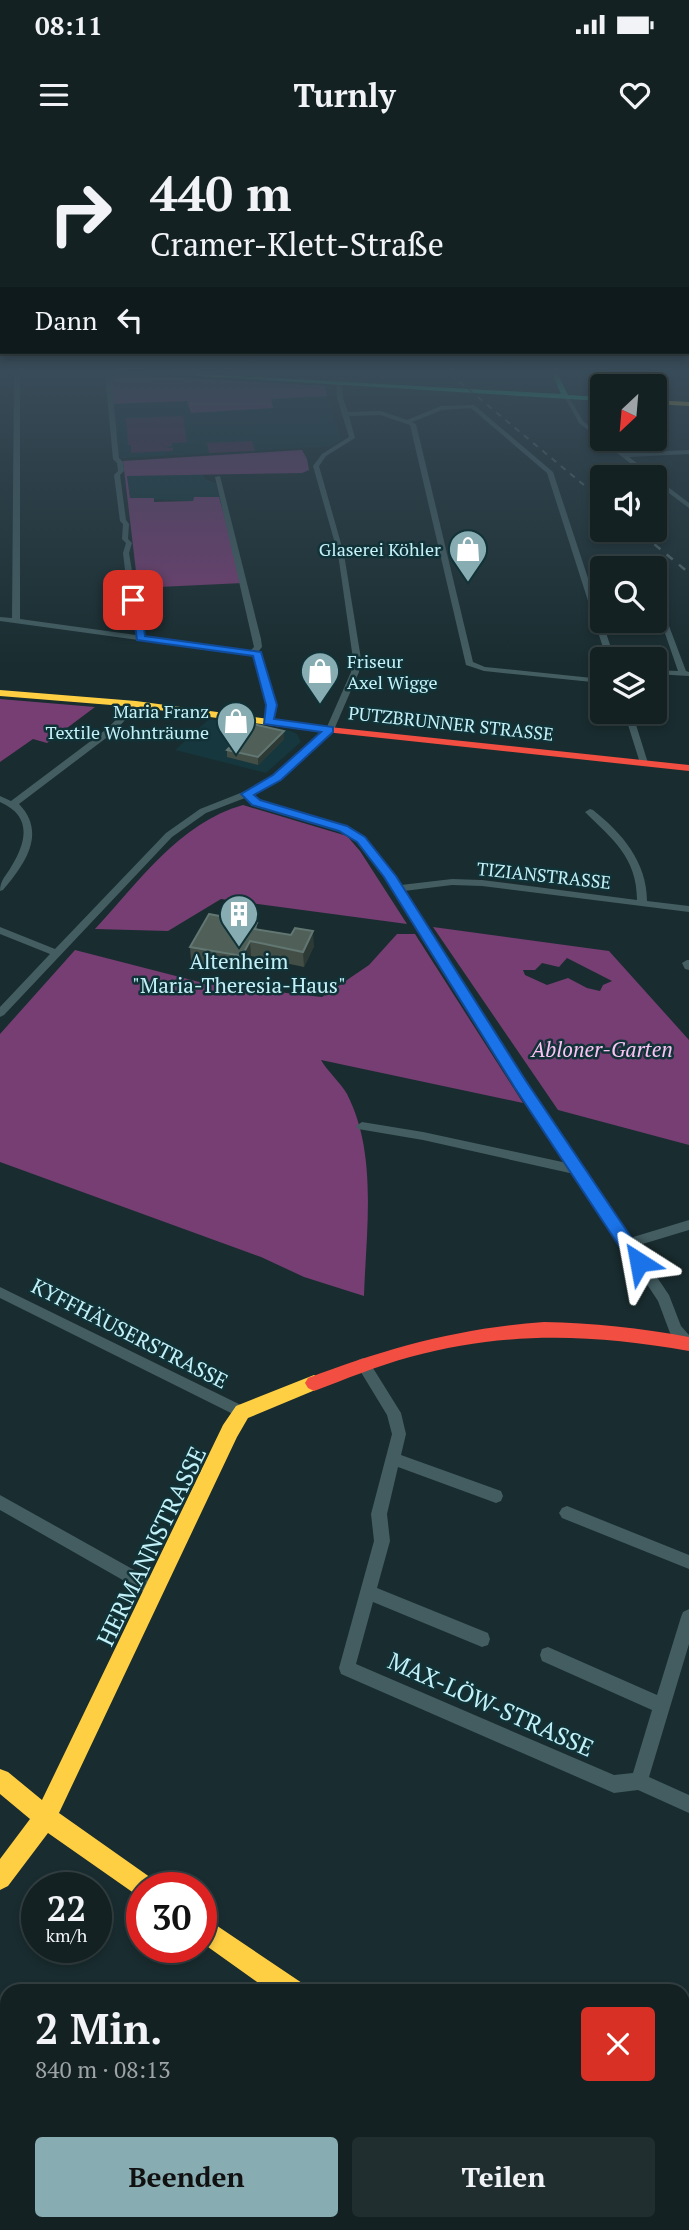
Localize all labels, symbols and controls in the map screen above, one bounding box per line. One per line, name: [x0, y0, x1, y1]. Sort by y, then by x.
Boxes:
text: 08:11: [35, 8, 103, 42]
text: Turnly: [293, 74, 396, 116]
icon: menu: [35, 76, 73, 114]
icon: heart: [616, 76, 654, 114]
text: 440 m: [150, 160, 292, 225]
icon: right: [35, 168, 126, 259]
text: Cramer-Klett-Straße: [150, 223, 444, 265]
icon: left: [111, 301, 149, 339]
text: Dann: [35, 303, 97, 337]
north arrow: [590, 374, 667, 452]
map controls: [590, 374, 667, 724]
button: sound: [590, 465, 667, 542]
shop icon: Glaserei Köhler: [447, 528, 489, 583]
place label: Glaserei Köhler: [319, 537, 441, 561]
button: search: [590, 556, 667, 633]
pin: [103, 570, 163, 630]
icon: arrive: [114, 581, 152, 619]
button: layers: [590, 647, 667, 724]
place label: Friseur Axel Wigge: [347, 649, 438, 694]
shop icon: Friseur Axel Wigge: [299, 650, 341, 705]
place label: Maria Franz Textile Wohnträume: [46, 699, 209, 744]
shop icon: Maria Franz Textile Wohnträume: [215, 700, 257, 755]
street label: PUTZBRUNNER STRASSE: [347, 700, 555, 746]
street label: TIZIANSTRASSE: [476, 856, 612, 894]
building icon: Altenheim "Maria-Theresia-Haus": [218, 893, 260, 948]
place label: Altenheim "Maria-Theresia-Haus": [132, 947, 346, 999]
park label: Abloner-Garten: [529, 1035, 673, 1063]
position arrow: [602, 1225, 676, 1299]
street label: KYFFHÄUSERSTRASSE: [27, 1271, 233, 1395]
street label: HERMANNSTRASSE: [89, 1441, 213, 1651]
street label: MAX-LÖW-STRASSE: [383, 1644, 599, 1764]
speed limit sign: 30: [126, 1872, 217, 1963]
text: 22: [47, 1885, 86, 1931]
text: km/h: [46, 1923, 87, 1947]
text: 2 Min.: [35, 2000, 163, 2056]
button: close: [581, 2007, 655, 2081]
text: 840 m · 08:13: [35, 2054, 170, 2085]
button: Beenden: [35, 2137, 338, 2217]
button: Teilen: [352, 2137, 655, 2217]

